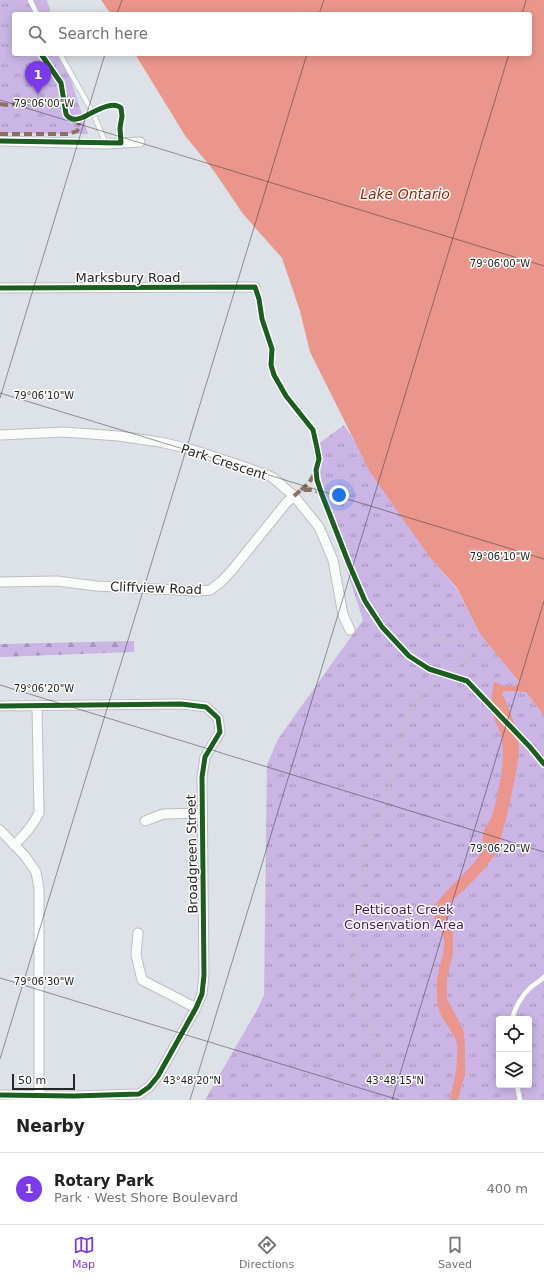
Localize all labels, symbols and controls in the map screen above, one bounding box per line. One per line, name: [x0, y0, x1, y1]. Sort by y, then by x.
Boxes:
search box: [12, 12, 532, 56]
icon: search: [26, 23, 48, 45]
text: Search here: [58, 25, 148, 43]
pin: 1: [25, 61, 51, 94]
text: 79°06'00"W: [14, 98, 74, 109]
water label: Lake Ontario: [360, 186, 450, 202]
text: 79°06'00"W: [470, 258, 530, 269]
street label: Marksbury Road: [75, 270, 181, 285]
text: 79°06'10"W: [14, 390, 74, 401]
street label: Park Crescent: [179, 441, 269, 483]
your location: [329, 485, 349, 505]
text: 79°06'10"W: [470, 551, 530, 562]
street label: Cliffview Road: [110, 579, 202, 597]
text: 79°06'20"W: [14, 683, 74, 694]
street label: Broadgreen Street: [183, 794, 201, 914]
text: 79°06'20"W: [470, 843, 530, 854]
park label: Petticoat Creek Conservation Area: [344, 902, 464, 932]
text: 79°06'30"W: [14, 976, 74, 987]
map controls: [496, 1016, 532, 1088]
button: locate: [496, 1016, 532, 1052]
button: layers: [496, 1052, 532, 1088]
scale bar: [12, 1072, 75, 1091]
text: 50 m: [18, 1074, 46, 1087]
text: 43°48'20"N: [163, 1075, 221, 1086]
text: 43°48'15"N: [366, 1075, 424, 1086]
text: Nearby: [16, 1116, 85, 1136]
text: Rotary Park: [54, 1172, 154, 1190]
text: 1: [24, 1181, 34, 1196]
text: 400 m: [486, 1181, 528, 1196]
text: Park · West Shore Boulevard: [54, 1190, 238, 1205]
tab: Map: [72, 1234, 95, 1271]
tab: Directions: [239, 1234, 294, 1271]
tab: Saved: [438, 1234, 472, 1271]

